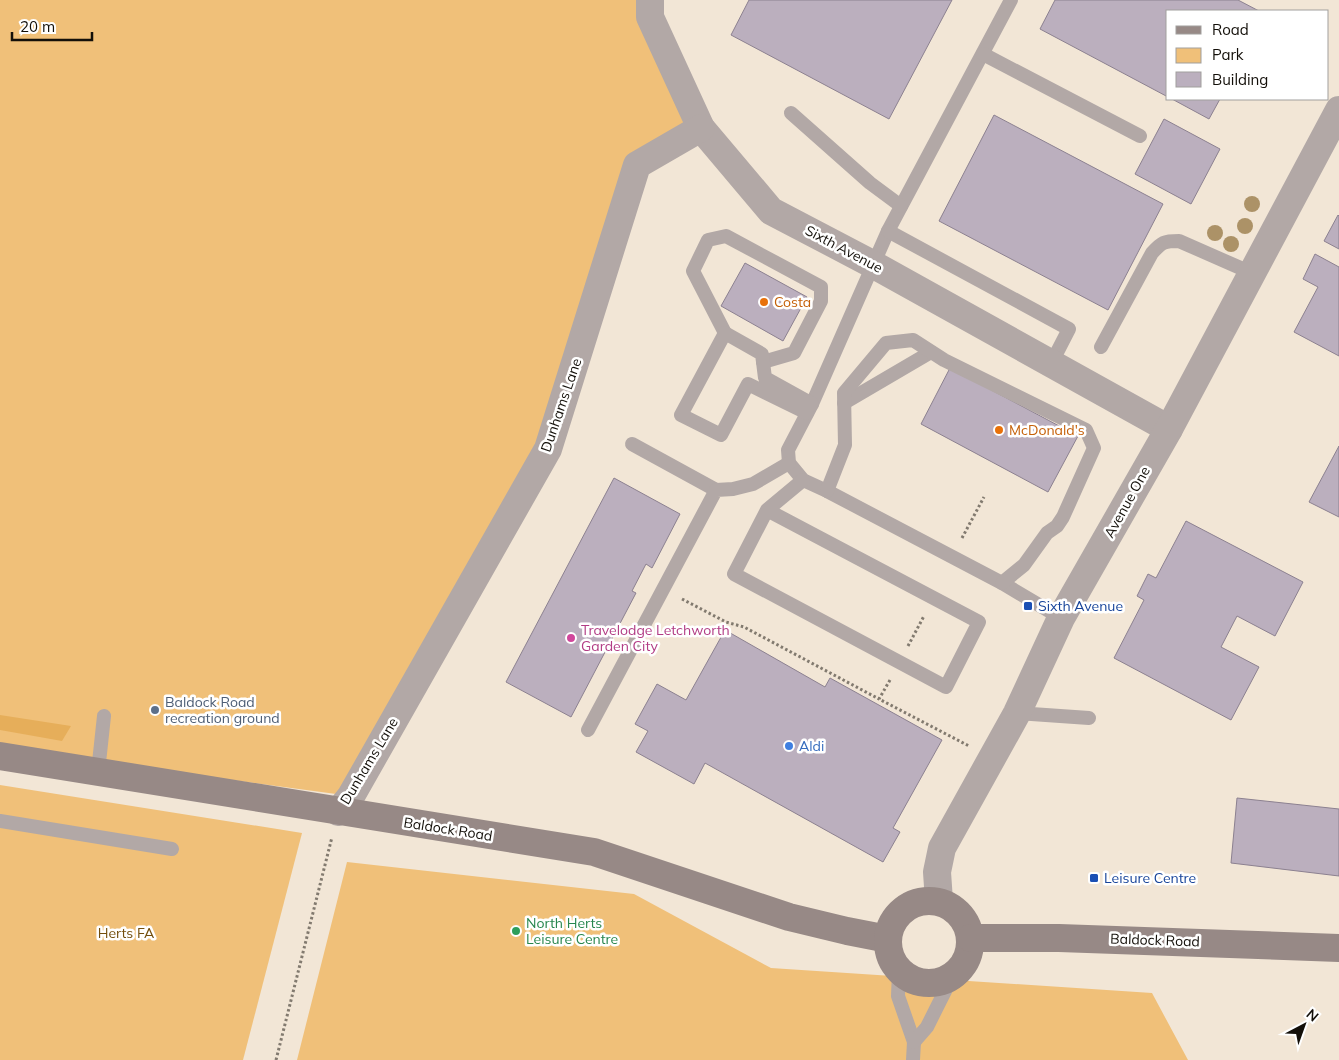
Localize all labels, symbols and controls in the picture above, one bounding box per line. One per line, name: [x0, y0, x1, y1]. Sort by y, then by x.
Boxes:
scale bar: [12, 10, 92, 42]
legend: [1166, 10, 1329, 100]
text: 20 m: [20, 17, 55, 36]
text: Road: [1212, 20, 1249, 39]
text: Park: [1212, 45, 1244, 64]
text: Building: [1212, 70, 1268, 89]
street label: Sixth Avenue: [802, 221, 886, 277]
place label: Costa: [774, 293, 811, 311]
marker: Costa: [758, 296, 770, 308]
street label: Dunhams Lane: [537, 356, 585, 454]
place label: McDonald's: [1009, 421, 1085, 439]
marker: McDonald's: [993, 424, 1005, 436]
street label: Avenue One: [1100, 463, 1154, 541]
place label: Sixth Avenue: [1038, 597, 1123, 615]
marker: Sixth Avenue: [1022, 600, 1034, 612]
place label: Travelodge Letchworth Garden City: [581, 621, 730, 655]
marker: Travelodge Letchworth Garden City: [565, 632, 577, 644]
place label: Baldock Road recreation ground: [165, 693, 280, 727]
marker: Baldock Road recreation ground: [149, 704, 161, 716]
street label: Dunhams Lane: [336, 714, 402, 808]
place label: Aldi: [799, 737, 824, 755]
marker: Aldi: [783, 740, 795, 752]
street label: Baldock Road: [402, 813, 494, 845]
place label: Leisure Centre: [1104, 869, 1196, 887]
marker: Leisure Centre: [1088, 872, 1100, 884]
place label: North Herts Leisure Centre: [526, 914, 618, 948]
park label: Herts FA: [98, 924, 155, 942]
marker: North Herts Leisure Centre: [510, 925, 522, 937]
street label: Baldock Road: [1110, 929, 1200, 951]
north arrow: [1279, 1000, 1329, 1050]
text: N: [1303, 1005, 1322, 1025]

